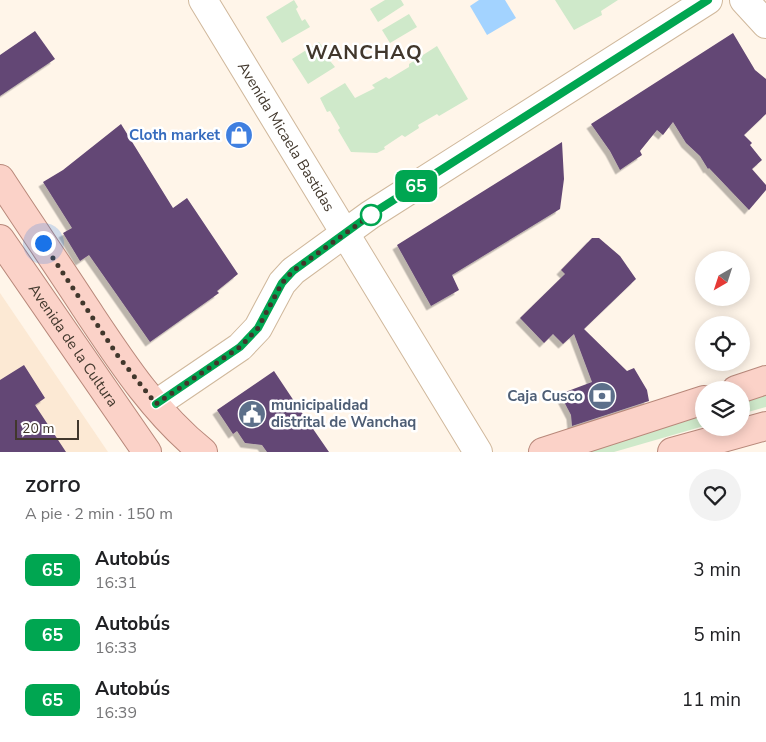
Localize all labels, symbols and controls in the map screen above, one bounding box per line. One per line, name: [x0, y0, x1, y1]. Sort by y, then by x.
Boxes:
district label: WANCHAQ: [305, 39, 423, 66]
street label: Avenida Micaela Bastidas: [233, 58, 339, 215]
shop icon: Cloth market: [224, 120, 254, 150]
place label: Cloth market: [129, 125, 220, 145]
line badge: 65: [394, 170, 438, 202]
text: 65: [405, 174, 427, 198]
unlabelled marker: [360, 204, 382, 226]
your location: [31, 231, 56, 256]
north arrow: [695, 251, 750, 306]
map controls: [695, 251, 750, 436]
street label: Avenida de la Cultura: [24, 280, 123, 411]
button: locate: [695, 316, 750, 371]
bank icon: Caja Cusco: [587, 381, 617, 411]
button: layers: [695, 381, 750, 436]
place label: Caja Cusco: [507, 386, 583, 406]
place label: municipalidad distrital de Wanchaq: [271, 395, 416, 432]
public building icon: municipalidad distrital de Wanchaq: [237, 399, 267, 429]
scale bar: [15, 417, 79, 440]
text: 20 m: [22, 419, 54, 438]
text: zorro: [25, 468, 81, 500]
button: heart: [689, 469, 741, 521]
text: A pie · 2 min · 150 m: [25, 503, 173, 525]
text: Autobús: [95, 546, 170, 572]
text: 3 min: [693, 557, 741, 583]
text: 65: [42, 558, 63, 582]
text: 16:31: [95, 572, 137, 594]
text: Autobús: [95, 611, 170, 637]
text: 5 min: [693, 622, 741, 648]
text: 65: [42, 623, 63, 647]
text: 16:33: [95, 637, 137, 659]
text: Autobús: [95, 676, 170, 702]
text: 11 min: [682, 687, 741, 713]
text: 65: [42, 688, 63, 712]
text: 16:39: [95, 702, 137, 724]

